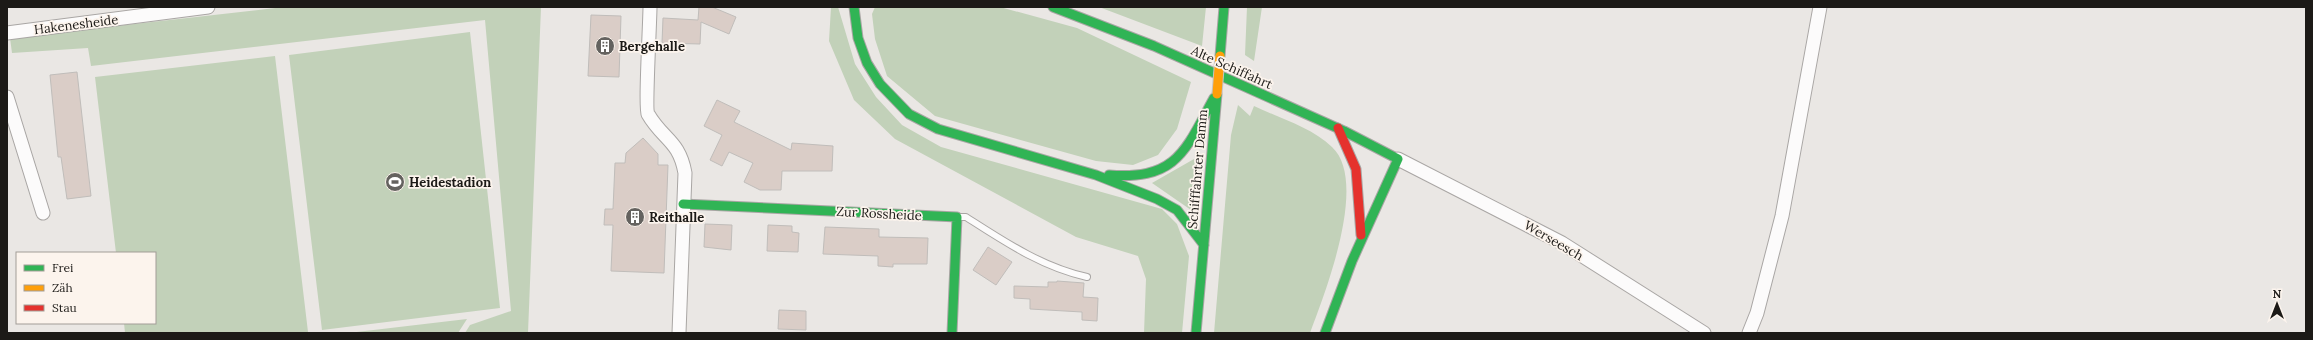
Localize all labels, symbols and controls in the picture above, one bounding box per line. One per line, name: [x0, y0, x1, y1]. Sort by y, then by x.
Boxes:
street label: Hakenesheide: [33, 11, 119, 38]
building icon: Bergehalle: [594, 35, 616, 57]
place label: Bergehalle: [619, 38, 685, 55]
street label: Alte Schiffahrt: [1188, 42, 1275, 93]
street label: Schifffahrter Damm: [1184, 108, 1211, 230]
sports icon: Heidestadion: [384, 171, 406, 193]
place label: Heidestadion: [409, 174, 492, 191]
street label: Zur Rossheide: [836, 203, 922, 224]
building icon: Reithalle: [624, 206, 646, 228]
place label: Reithalle: [649, 209, 704, 226]
street label: Werseesch: [1521, 217, 1587, 264]
legend: [16, 252, 156, 324]
text: Frei: [52, 260, 73, 275]
text: Zäh: [52, 280, 73, 295]
north arrow: [2257, 284, 2297, 324]
text: N: [2273, 287, 2282, 301]
text: Stau: [52, 300, 77, 315]

